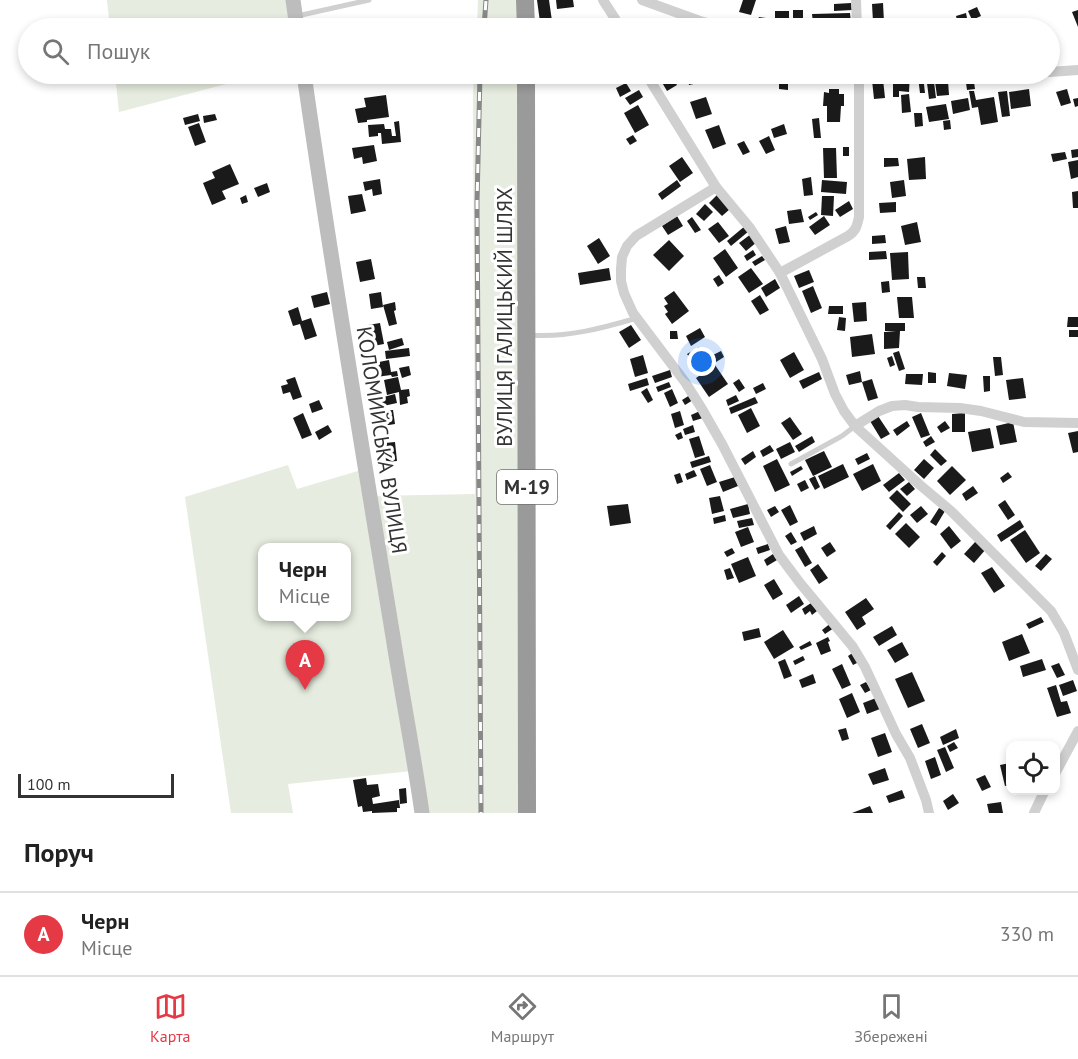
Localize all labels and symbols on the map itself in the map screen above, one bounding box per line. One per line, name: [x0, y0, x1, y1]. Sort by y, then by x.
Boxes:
street label: ВУЛИЦЯ ГАЛИЦЬКИЙ ШЛЯХ: [491, 187, 518, 447]
street label: КОЛОМИЙСЬКА ВУЛИЦЯ: [351, 324, 413, 556]
your location: [687, 347, 716, 376]
road number: М-19: [497, 470, 557, 504]
pin: A: [286, 640, 324, 690]
scale bar: [18, 771, 174, 798]

